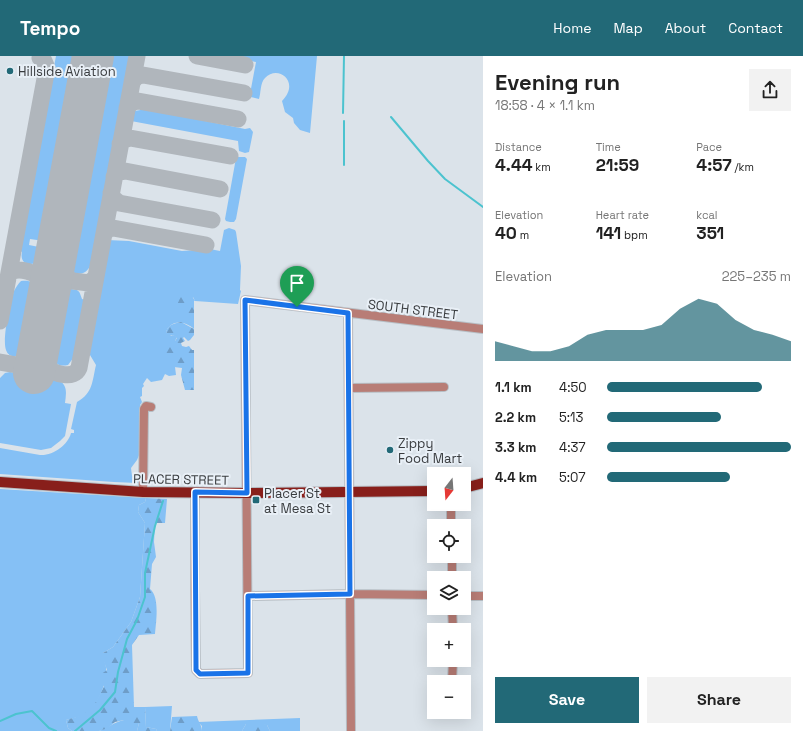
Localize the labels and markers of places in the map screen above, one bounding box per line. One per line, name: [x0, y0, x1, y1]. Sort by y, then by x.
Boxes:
place label: Hillside Aviation: [18, 63, 116, 80]
marker: Hillside Aviation: [5, 66, 15, 76]
pin: [280, 266, 314, 307]
place label: Zippy Food Mart: [398, 435, 462, 467]
marker: Zippy Food Mart: [385, 445, 395, 455]
place label: Placer St at Mesa St: [264, 485, 331, 517]
marker: Placer St at Mesa St: [251, 495, 261, 505]

